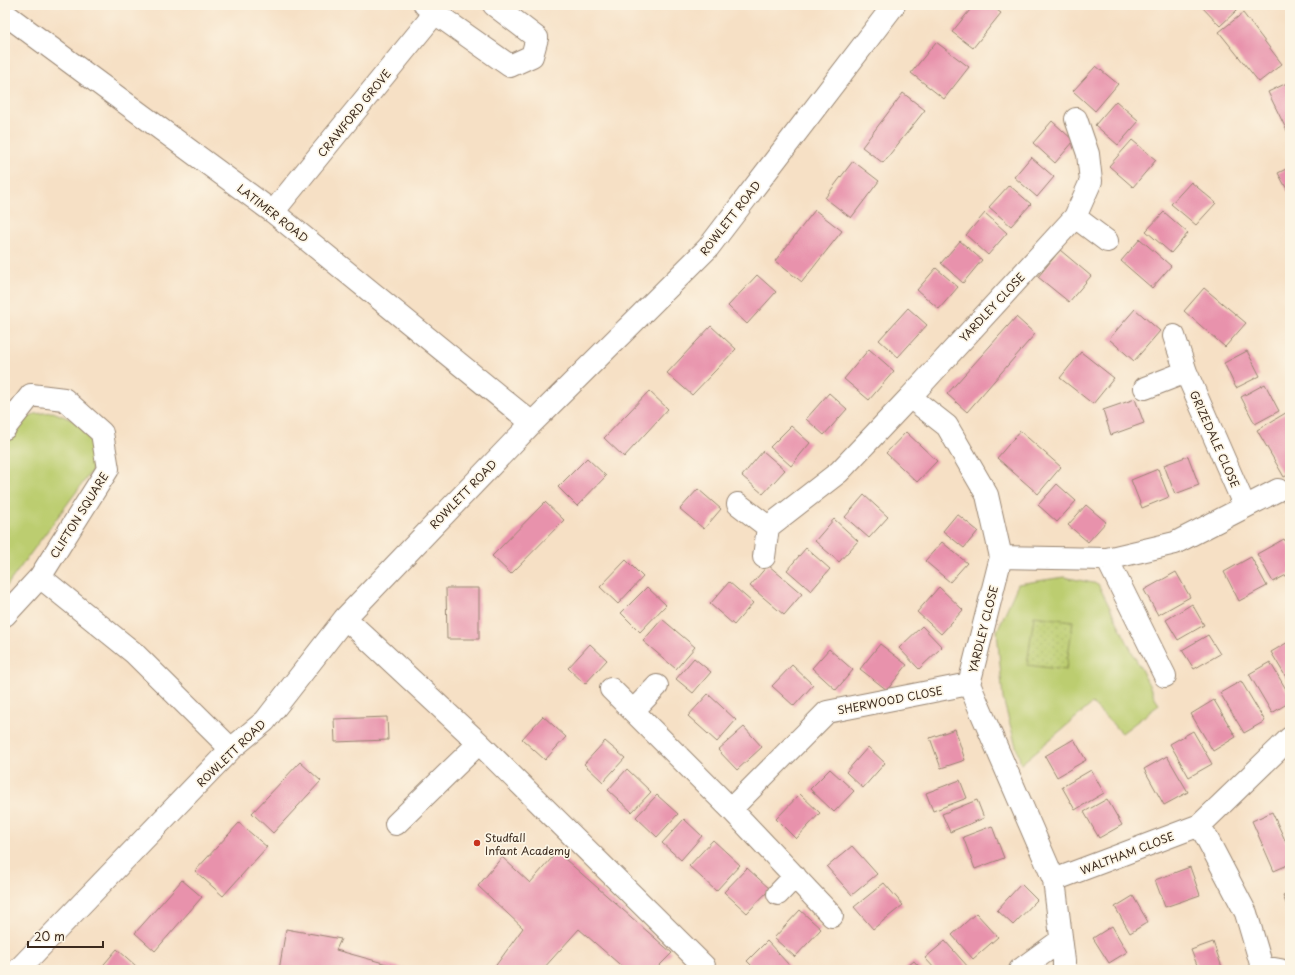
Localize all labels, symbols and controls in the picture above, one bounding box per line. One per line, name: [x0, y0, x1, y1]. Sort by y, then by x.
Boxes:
street label: CRAWFORD GROVE: [313, 65, 395, 161]
street label: ROWLETT ROAD: [695, 177, 765, 259]
street label: LATIMER ROAD: [234, 180, 312, 246]
street label: YARDLEY CLOSE: [955, 269, 1029, 345]
street label: GRIZEDALE CLOSE: [1186, 388, 1244, 491]
street label: ROWLETT ROAD: [425, 456, 501, 532]
street label: CLIFTON SQUARE: [46, 469, 112, 561]
street label: YARDLEY CLOSE: [964, 584, 1002, 674]
street label: SHERWOOD CLOSE: [836, 681, 944, 719]
street label: ROWLETT ROAD: [193, 715, 269, 791]
street label: WALTHAM CLOSE: [1078, 827, 1177, 879]
place label: Studfall Infant Academy: [485, 829, 570, 859]
marker: Studfall Infant Academy: [472, 838, 482, 848]
scale bar: [28, 923, 103, 949]
text: 20 m: [34, 927, 65, 945]

